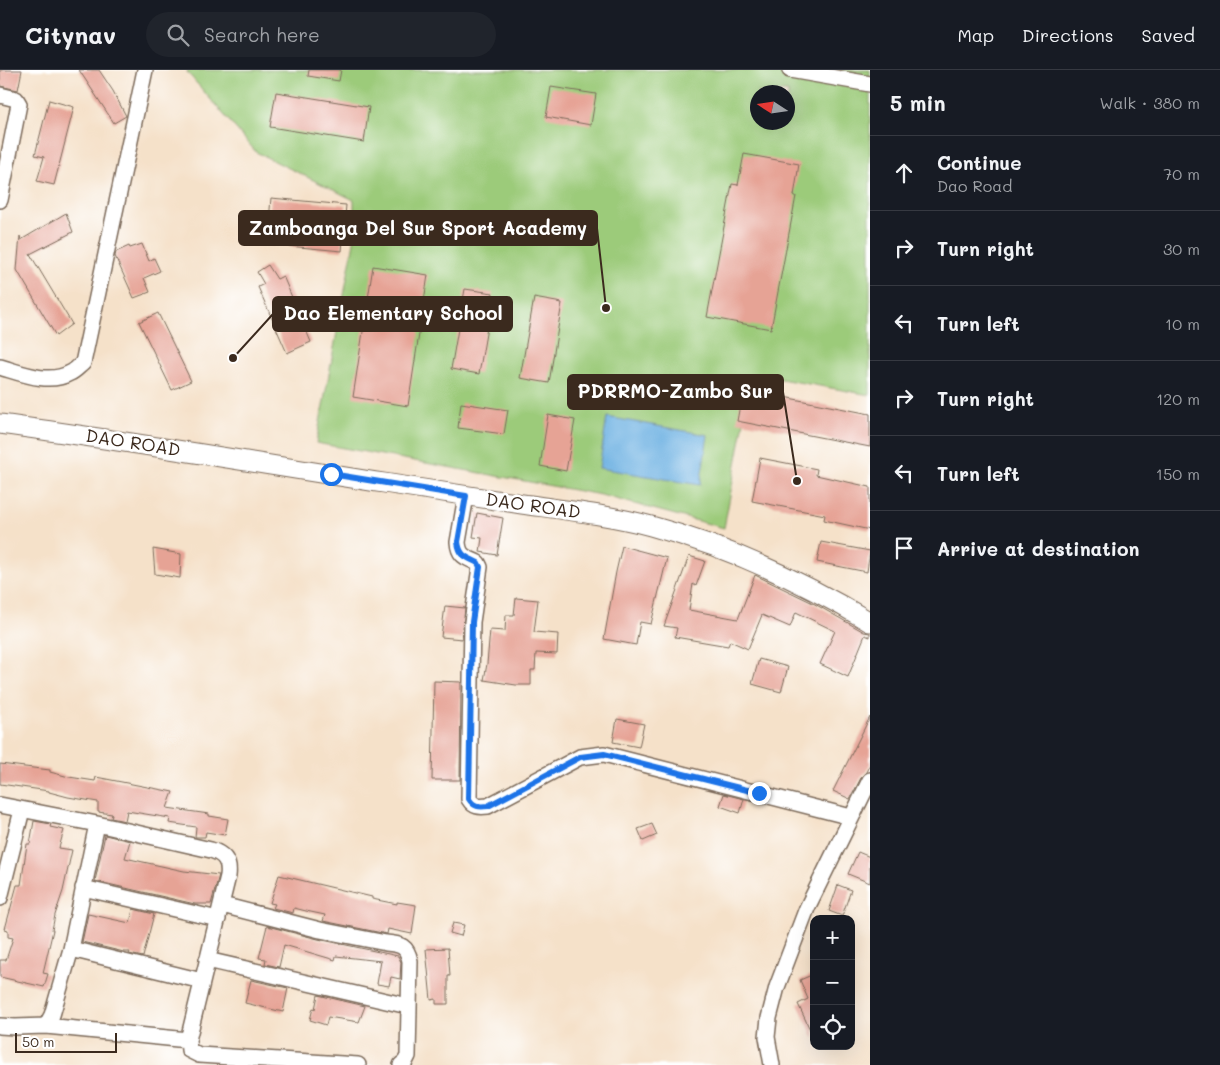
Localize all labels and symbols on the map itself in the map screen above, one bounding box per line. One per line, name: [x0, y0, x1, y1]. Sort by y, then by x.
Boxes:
north arrow: [750, 85, 795, 130]
callout: Zamboanga Del Sur Sport Academy: [239, 211, 597, 245]
text: Zamboanga Del Sur Sport Academy: [249, 215, 587, 240]
callout: Dao Elementary School: [273, 297, 512, 331]
text: Dao Elementary School: [283, 300, 503, 325]
callout: PDRRMO-Zambo Sur: [568, 375, 783, 409]
text: PDRRMO-Zambo Sur: [577, 378, 773, 403]
street label: DAO ROAD: [84, 423, 182, 461]
route start: [320, 463, 343, 486]
street label: DAO ROAD: [484, 486, 582, 524]
route end: [748, 782, 771, 805]
scale bar: [15, 1030, 118, 1053]

